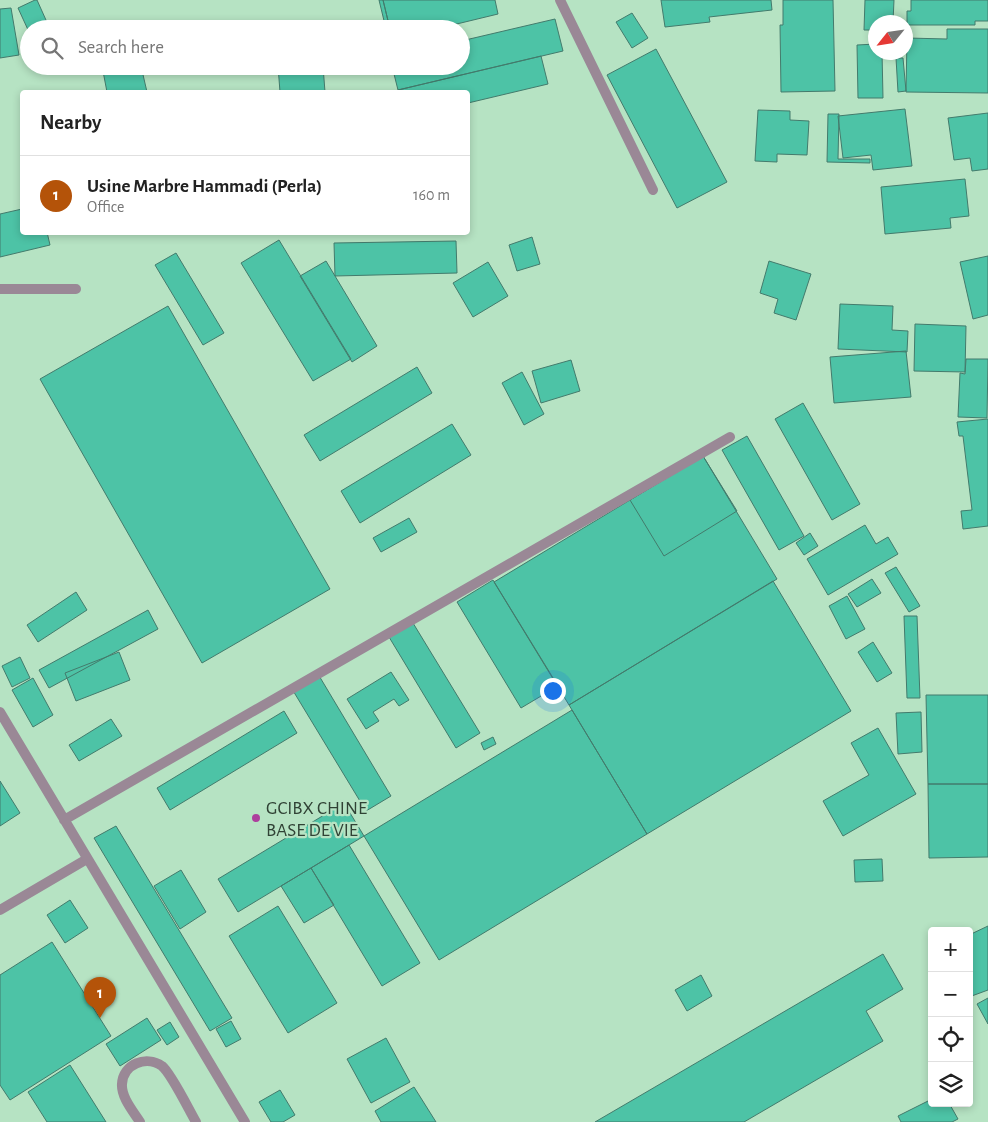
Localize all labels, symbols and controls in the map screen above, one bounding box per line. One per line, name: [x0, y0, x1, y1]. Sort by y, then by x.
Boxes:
north arrow: [868, 15, 913, 60]
search box: [20, 20, 470, 75]
icon: search: [38, 34, 66, 62]
text: Search here: [78, 38, 164, 57]
text: Nearby: [40, 112, 101, 133]
text: Usine Marbre Hammadi (Perla): [87, 177, 322, 196]
text: 1: [53, 187, 59, 203]
text: 160 m: [413, 187, 450, 203]
text: Office: [87, 199, 124, 215]
your location: [540, 678, 566, 704]
place label: GCIBX CHINE BASE DE VIE: [266, 799, 367, 840]
marker: GCIBX CHINE BASE DE VIE: [250, 812, 262, 824]
map controls: [928, 927, 973, 1107]
button: +: [928, 927, 973, 972]
button: −: [928, 972, 973, 1017]
pin: 1: [84, 977, 116, 1018]
button: locate: [928, 1017, 973, 1062]
button: layers: [928, 1062, 973, 1107]

